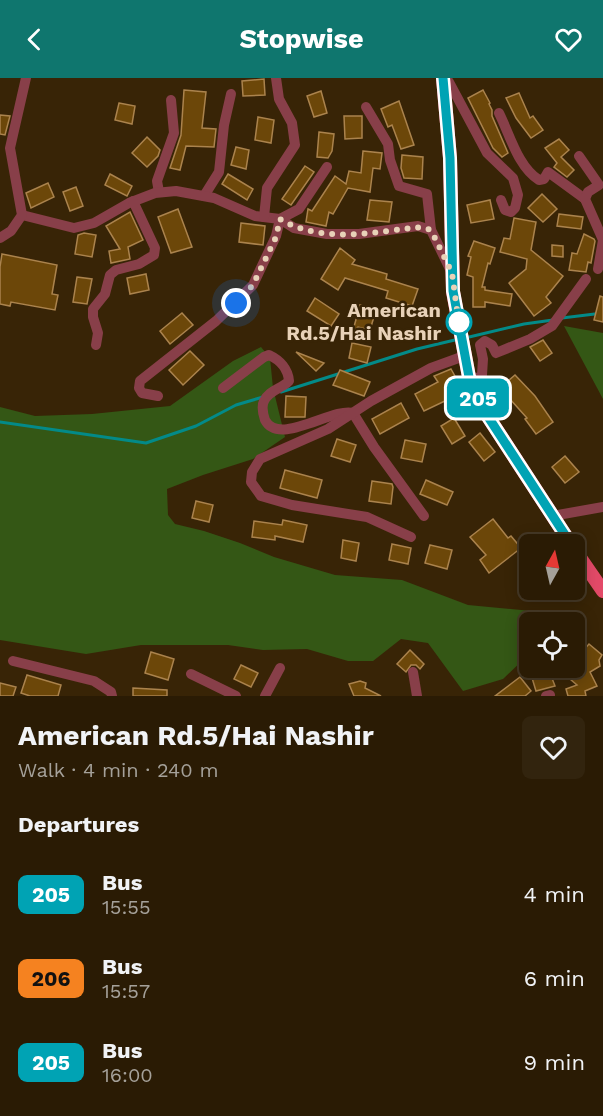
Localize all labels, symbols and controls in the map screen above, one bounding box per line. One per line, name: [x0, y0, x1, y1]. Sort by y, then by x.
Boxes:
icon: back: [18, 23, 51, 56]
text: Stopwise: [239, 23, 364, 55]
icon: heart: [552, 23, 585, 56]
your location: [221, 288, 251, 318]
place label: American Rd.5/Hai Nashir: [286, 298, 441, 345]
marker: American Rd.5/Hai Nashir: [446, 309, 472, 335]
line badge: 205: [444, 378, 512, 418]
text: 205: [459, 386, 497, 411]
north arrow: [519, 534, 585, 600]
map controls: [519, 534, 585, 678]
button: locate: [519, 612, 585, 678]
button: heart: [522, 716, 585, 779]
text: American Rd.5/Hai Nashir: [18, 719, 374, 752]
text: Walk · 4 min · 240 m: [18, 758, 218, 782]
text: Departures: [18, 812, 139, 837]
text: Bus: [102, 870, 142, 895]
text: 205: [32, 882, 70, 907]
text: 4 min: [524, 882, 585, 907]
text: 15:55: [102, 895, 151, 919]
text: Bus: [102, 954, 142, 979]
text: 206: [32, 966, 70, 991]
text: 6 min: [524, 966, 585, 991]
text: 15:57: [102, 979, 150, 1003]
text: Bus: [102, 1038, 142, 1063]
text: 205: [32, 1050, 70, 1075]
text: 9 min: [523, 1050, 585, 1075]
text: 16:00: [102, 1063, 153, 1087]

